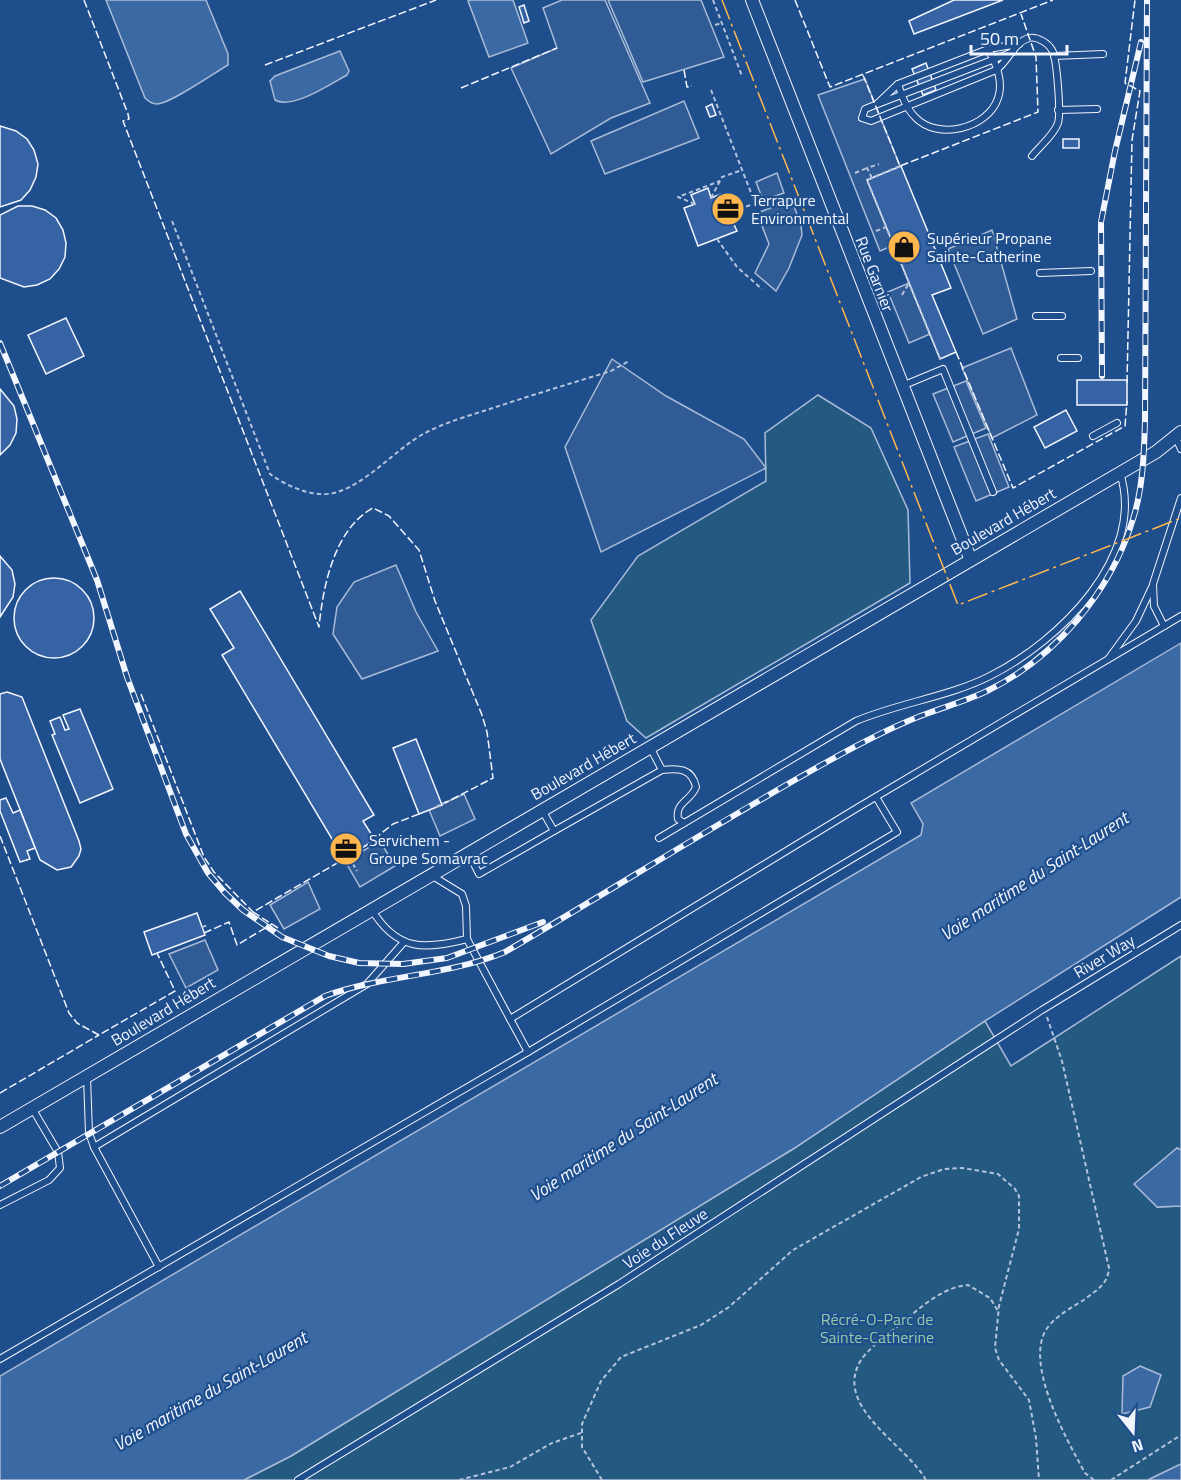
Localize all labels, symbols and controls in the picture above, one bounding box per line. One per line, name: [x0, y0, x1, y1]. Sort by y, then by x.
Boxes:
scale bar: [971, 18, 1067, 56]
text: 50 m: [980, 25, 1019, 52]
place label: Terrapure Environmental: [751, 188, 849, 230]
office icon: Terrapure Environmental: [710, 191, 746, 227]
place label: Supérieur Propane Sainte-Catherine: [927, 226, 1052, 268]
shop icon: Supérieur Propane Sainte-Catherine: [886, 229, 922, 265]
street label: Rue Garnier: [850, 233, 901, 316]
street label: Boulevard Hébert: [946, 481, 1060, 561]
street label: Boulevard Hébert: [526, 726, 640, 806]
water label: Voie maritime du Saint-Laurent: [934, 804, 1135, 947]
place label: Servichem - Groupe Somavrac: [369, 828, 488, 870]
office icon: Servichem - Groupe Somavrac: [328, 831, 364, 867]
street label: River Way: [1069, 928, 1139, 984]
street label: Boulevard Hébert: [106, 970, 220, 1052]
water label: Voie maritime du Saint-Laurent: [523, 1065, 724, 1208]
street label: Voie du Fleuve: [618, 1201, 712, 1275]
park label: Récré-O-Parc de Sainte-Catherine: [820, 1307, 934, 1349]
water label: Voie maritime du Saint-Laurent: [108, 1323, 314, 1458]
north arrow: [1103, 1402, 1163, 1462]
text: N: [1129, 1433, 1147, 1459]

